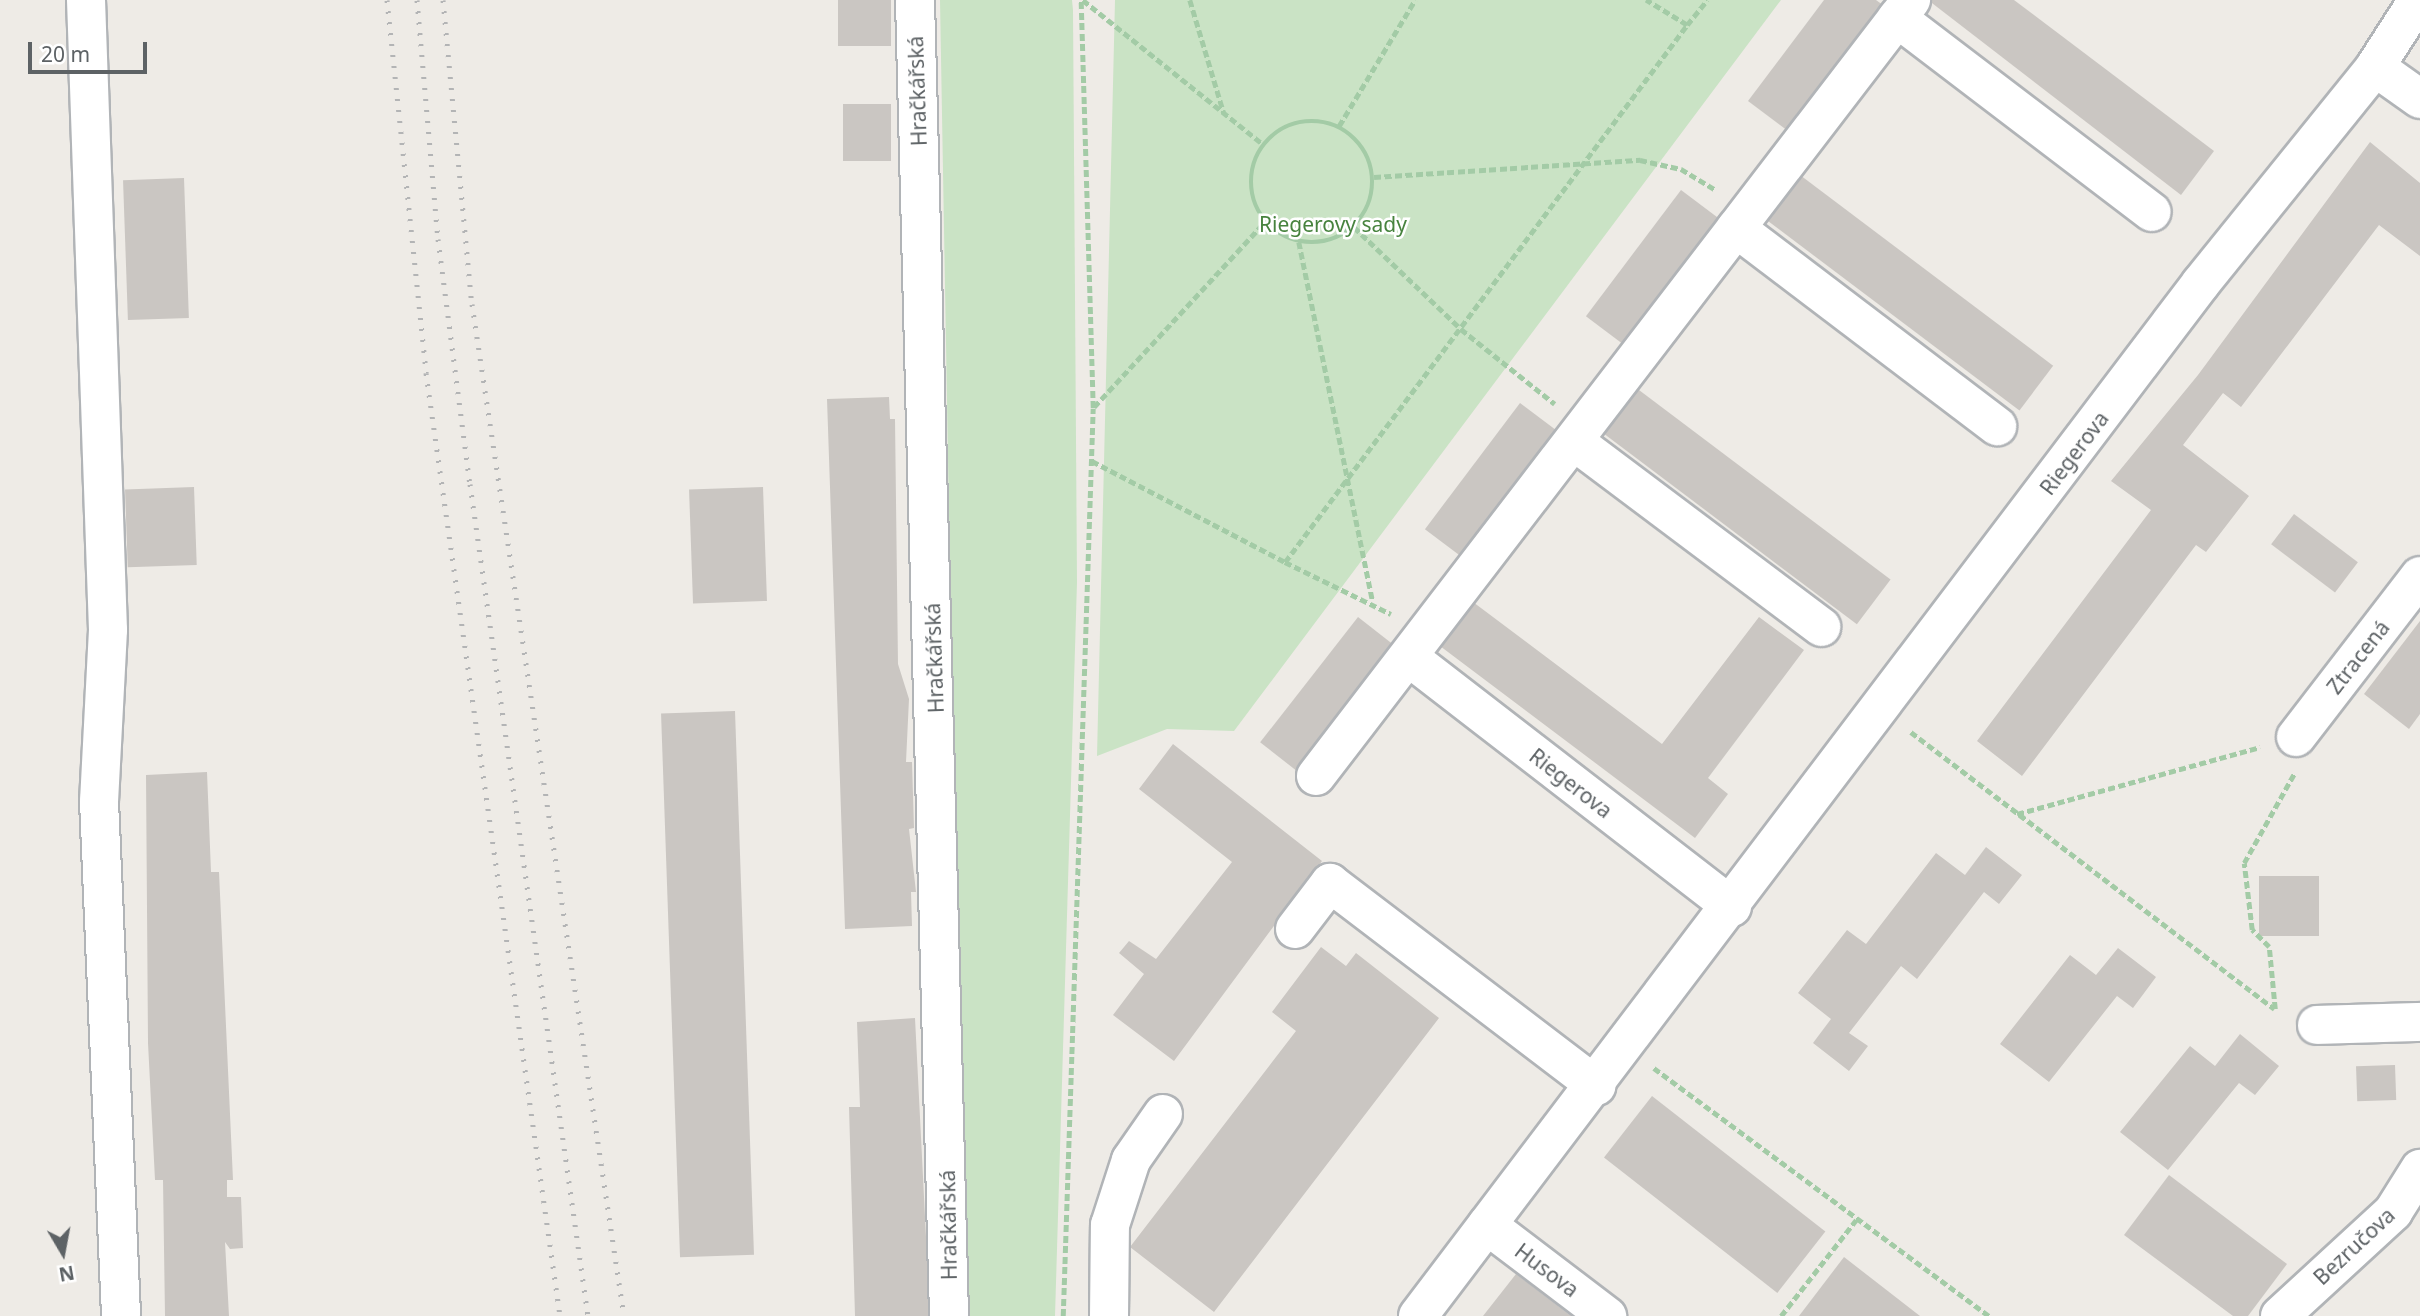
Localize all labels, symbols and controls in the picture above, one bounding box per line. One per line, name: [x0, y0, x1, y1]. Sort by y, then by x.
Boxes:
scale bar: [32, 28, 150, 72]
street label: Hračkářská: [902, 35, 932, 147]
text: 20 m: [41, 40, 90, 68]
park label: Riegerovy sady: [1259, 211, 1407, 237]
street label: Riegerova: [2034, 406, 2114, 500]
street label: Hračkářská: [919, 602, 949, 714]
street label: Ztracená: [2322, 615, 2394, 699]
street label: Riegerova: [1525, 743, 1617, 823]
street label: Hračkářská: [934, 1170, 962, 1280]
street label: Bezručova: [2308, 1202, 2400, 1290]
north arrow: [28, 1218, 98, 1288]
street label: Husova: [1510, 1238, 1584, 1302]
text: N: [57, 1260, 77, 1288]

